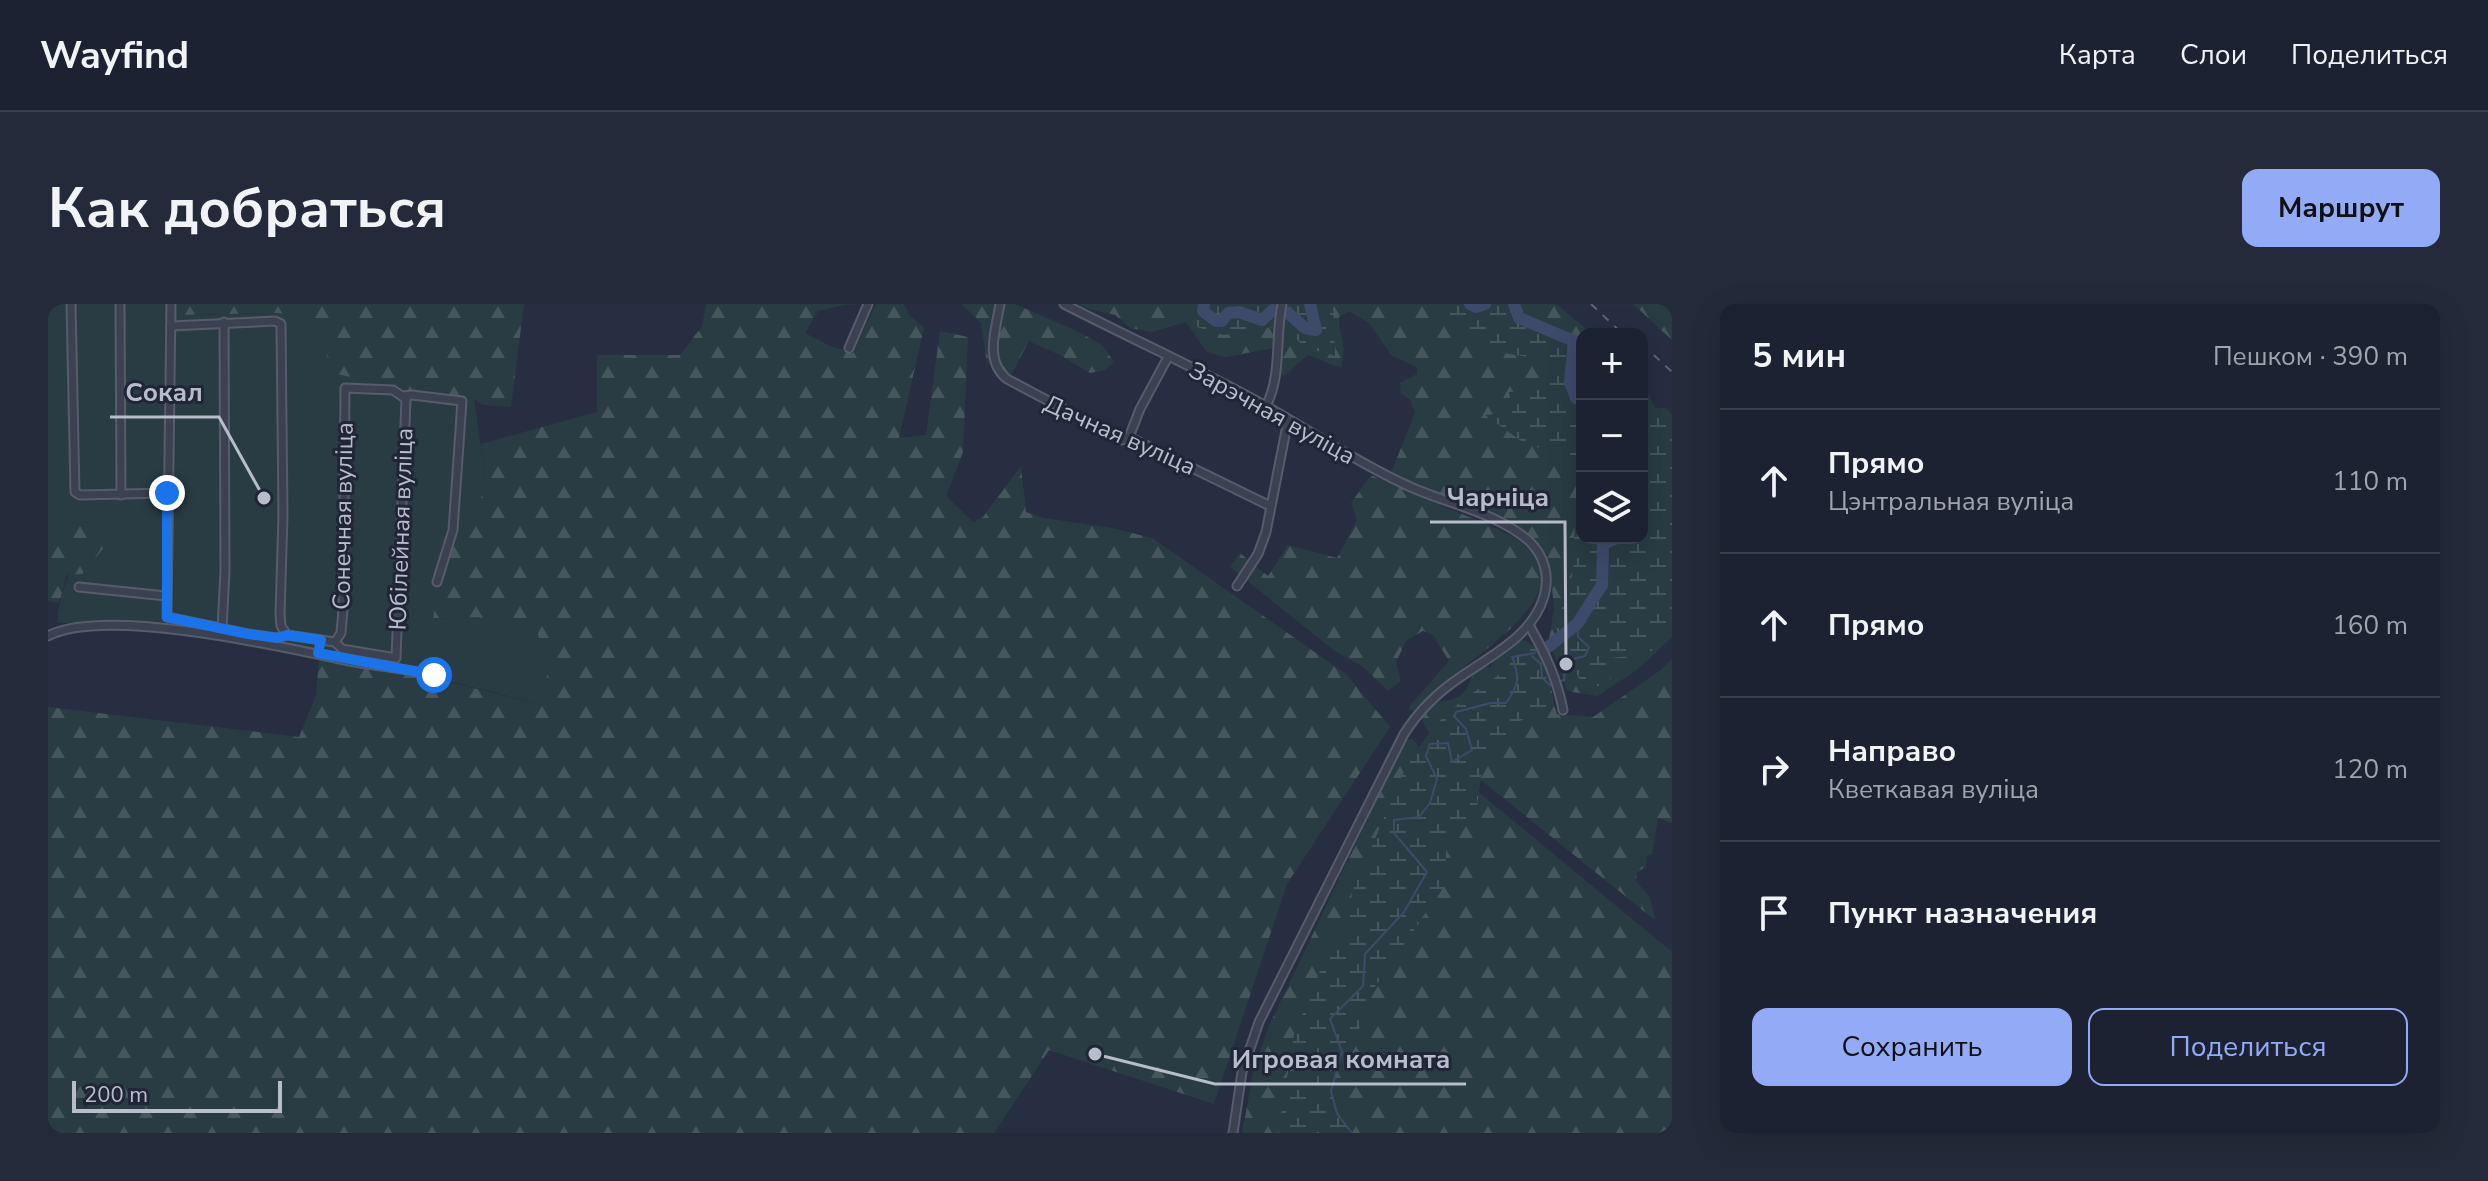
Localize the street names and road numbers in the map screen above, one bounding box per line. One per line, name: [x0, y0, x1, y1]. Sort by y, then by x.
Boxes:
street label: Зарэчная вуліца: [1183, 354, 1361, 472]
street label: Дачная вуліца: [1039, 387, 1201, 483]
street label: Сонечная вуліца: [325, 422, 361, 610]
street label: Юбілейная вуліца: [381, 427, 421, 631]

